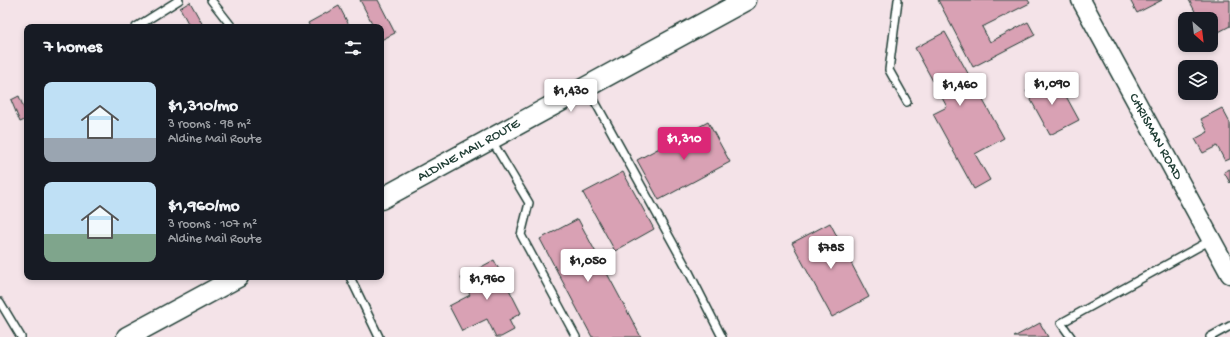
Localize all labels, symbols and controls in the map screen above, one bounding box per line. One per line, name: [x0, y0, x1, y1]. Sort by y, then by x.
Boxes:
north arrow: [1178, 12, 1218, 52]
map controls: [1178, 12, 1218, 100]
icon: filters: [342, 37, 364, 59]
text: 7 homes: [44, 38, 102, 58]
button: layers: [1178, 60, 1218, 100]
pin: $1,090: [1019, 72, 1085, 106]
pin: $1,460: [927, 73, 993, 107]
text: $1,090: [1034, 77, 1070, 92]
text: $1,460: [942, 78, 978, 93]
pin: $1,430: [538, 79, 604, 113]
text: $1,430: [553, 84, 589, 99]
street label: CHRISMAN ROAD: [1124, 91, 1186, 184]
text: $1,310/mo: [168, 97, 238, 117]
icon: home: [76, 98, 124, 146]
street label: ALDINE MAIL ROUTE: [415, 115, 524, 186]
text: 3 rooms · 98 m²: [168, 117, 251, 132]
pin: $1,310: [651, 127, 717, 161]
text: Aldine Mail Route: [168, 132, 262, 147]
text: $1,310: [667, 132, 701, 147]
text: $1,960/mo: [168, 197, 240, 217]
icon: home: [76, 198, 124, 246]
text: 3 rooms · 107 m²: [168, 217, 257, 232]
text: Aldine Mail Route: [168, 232, 262, 247]
pin: $785: [807, 236, 855, 270]
text: $785: [818, 241, 844, 256]
pin: $1,050: [555, 249, 621, 283]
text: $1,050: [570, 254, 606, 269]
pin: $1,960: [454, 267, 520, 301]
text: $1,960: [469, 272, 505, 287]

